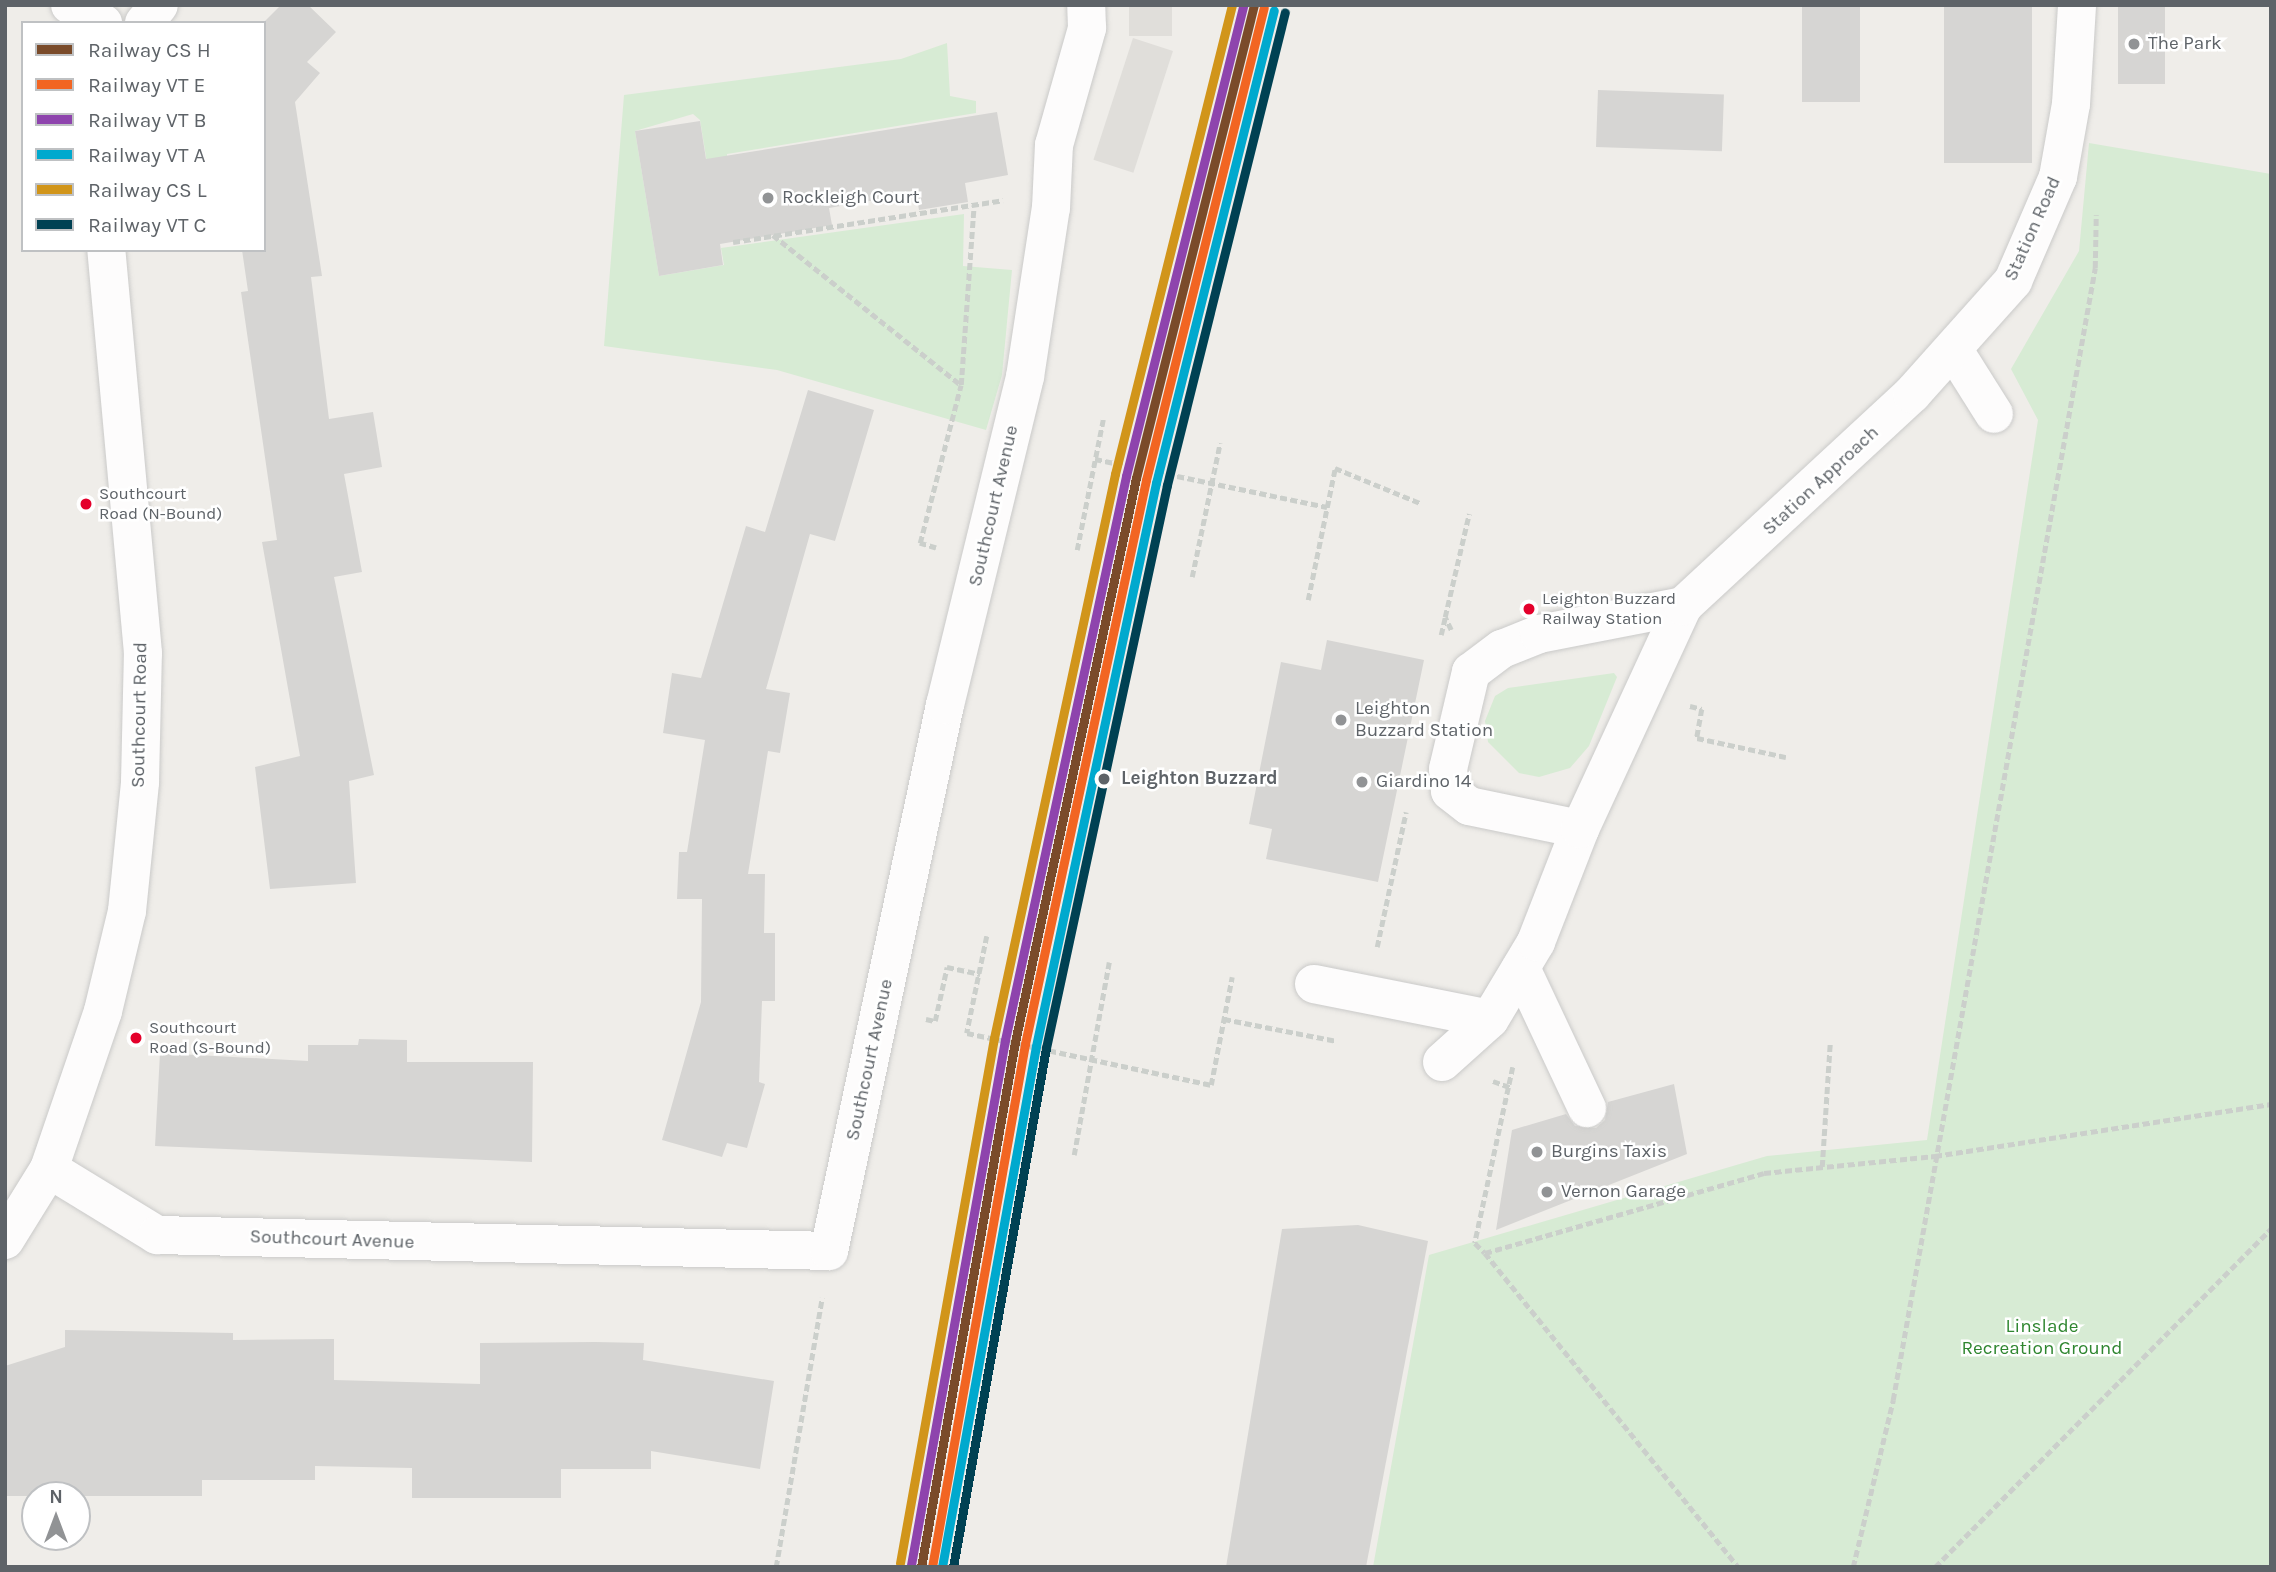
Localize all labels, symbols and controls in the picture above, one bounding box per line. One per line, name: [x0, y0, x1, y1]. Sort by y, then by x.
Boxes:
legend: [21, 21, 266, 252]
place label: The Park: [2148, 33, 2222, 55]
marker: The Park: [2126, 36, 2142, 52]
text: Railway CS H: [88, 38, 211, 62]
text: Railway VT E: [88, 73, 205, 97]
text: Railway VT B: [88, 108, 206, 132]
text: Railway VT A: [88, 143, 205, 167]
street label: Station Road: [2000, 173, 2066, 285]
text: Railway CS L: [88, 178, 206, 202]
place label: Rockleigh Court: [782, 187, 920, 209]
marker: Rockleigh Court: [760, 190, 776, 206]
text: Railway VT C: [88, 213, 206, 237]
street label: Station Approach: [1758, 421, 1884, 541]
street label: Southcourt Avenue: [964, 423, 1024, 589]
place label: Southcourt Road (N-Bound): [99, 484, 222, 524]
marker: Southcourt Road (N-Bound): [79, 497, 93, 511]
place label: Leighton Buzzard Railway Station: [1542, 589, 1676, 629]
marker: Leighton Buzzard Railway Station: [1522, 602, 1536, 616]
street label: Southcourt Road: [127, 642, 153, 788]
place label: Leighton Buzzard Station: [1355, 698, 1493, 742]
marker: Leighton Buzzard Station: [1333, 712, 1349, 728]
marker: Leighton Buzzard: [1093, 768, 1115, 790]
place label: Leighton Buzzard: [1121, 768, 1278, 790]
place label: Giardino 14: [1376, 771, 1471, 793]
marker: Giardino 14: [1354, 774, 1370, 790]
street label: Southcourt Avenue: [842, 977, 898, 1143]
place label: Southcourt Road (S-Bound): [149, 1018, 271, 1058]
marker: Southcourt Road (S-Bound): [129, 1031, 143, 1045]
place label: Burgins Taxis: [1551, 1141, 1667, 1163]
marker: Burgins Taxis: [1529, 1144, 1545, 1160]
place label: Vernon Garage: [1561, 1181, 1686, 1203]
marker: Vernon Garage: [1539, 1184, 1555, 1200]
street label: Southcourt Avenue: [249, 1226, 415, 1254]
park label: Linslade Recreation Ground: [1961, 1316, 2123, 1360]
north arrow: [21, 1481, 91, 1551]
text: N: [49, 1486, 63, 1508]

